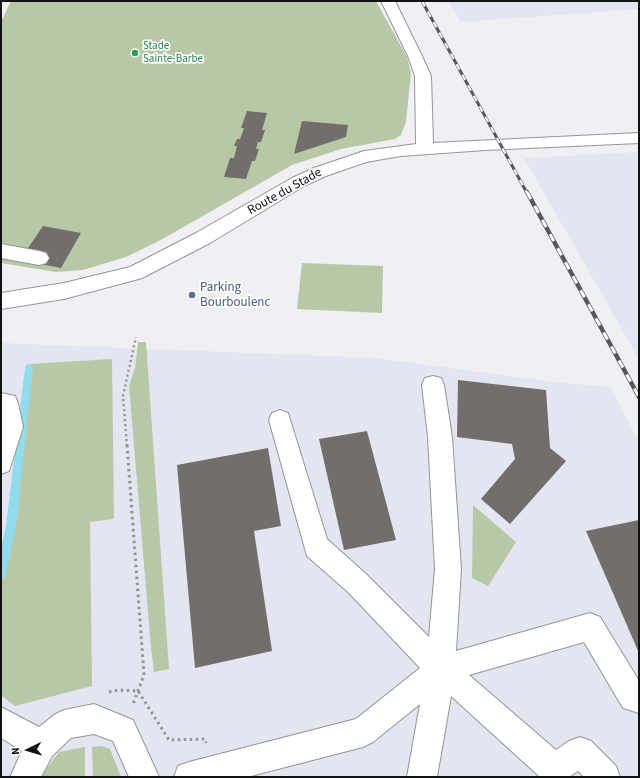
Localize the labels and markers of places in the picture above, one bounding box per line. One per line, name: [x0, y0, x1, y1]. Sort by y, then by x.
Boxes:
place label: Stade Sainte-Barbe: [143, 40, 203, 66]
marker: Stade Sainte-Barbe: [130, 48, 140, 58]
place label: Parking Bourboulenc: [200, 280, 270, 311]
marker: Parking Bourboulenc: [187, 290, 197, 300]

